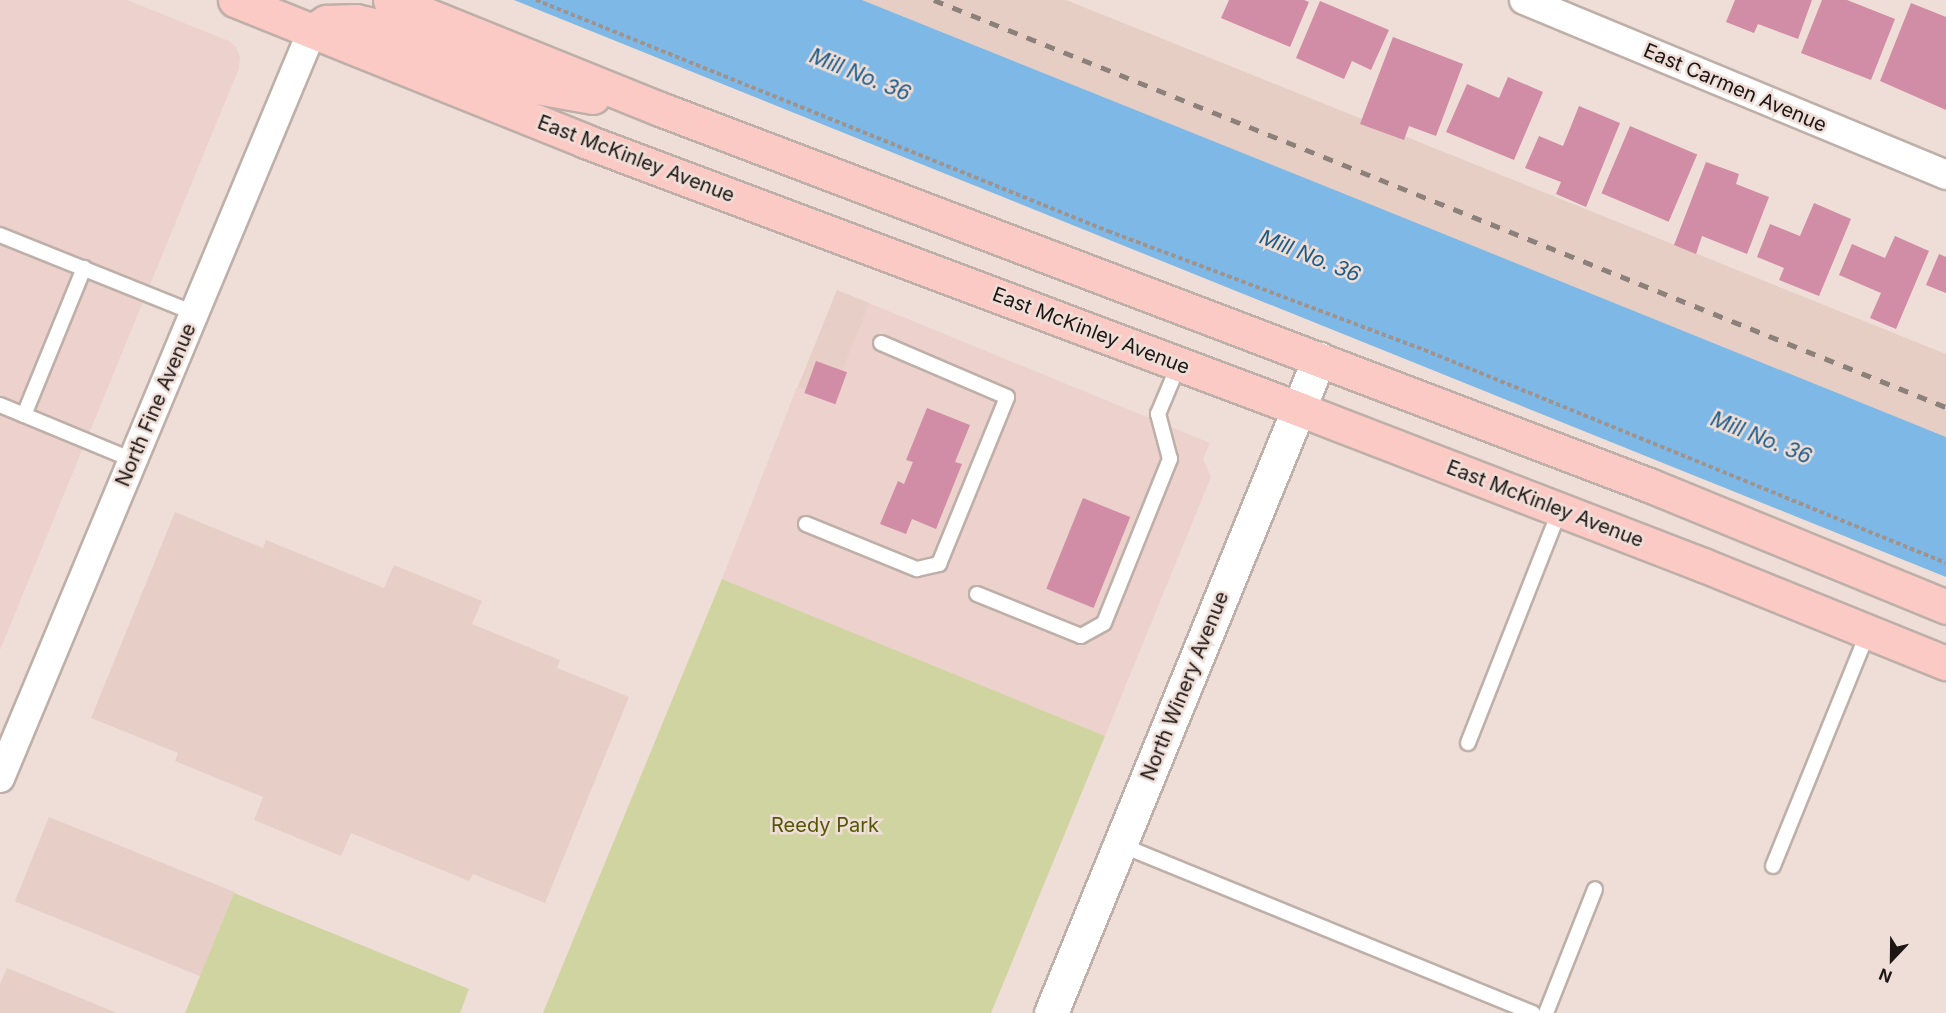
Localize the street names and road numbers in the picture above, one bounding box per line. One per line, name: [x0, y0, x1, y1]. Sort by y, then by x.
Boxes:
street label: East Carmen Avenue: [1640, 39, 1830, 137]
street label: East McKinley Avenue: [534, 110, 738, 208]
street label: East McKinley Avenue: [989, 282, 1193, 380]
street label: North Fine Avenue: [111, 320, 201, 490]
street label: East McKinley Avenue: [1443, 455, 1647, 553]
street label: North Winery Avenue: [1136, 588, 1234, 784]

